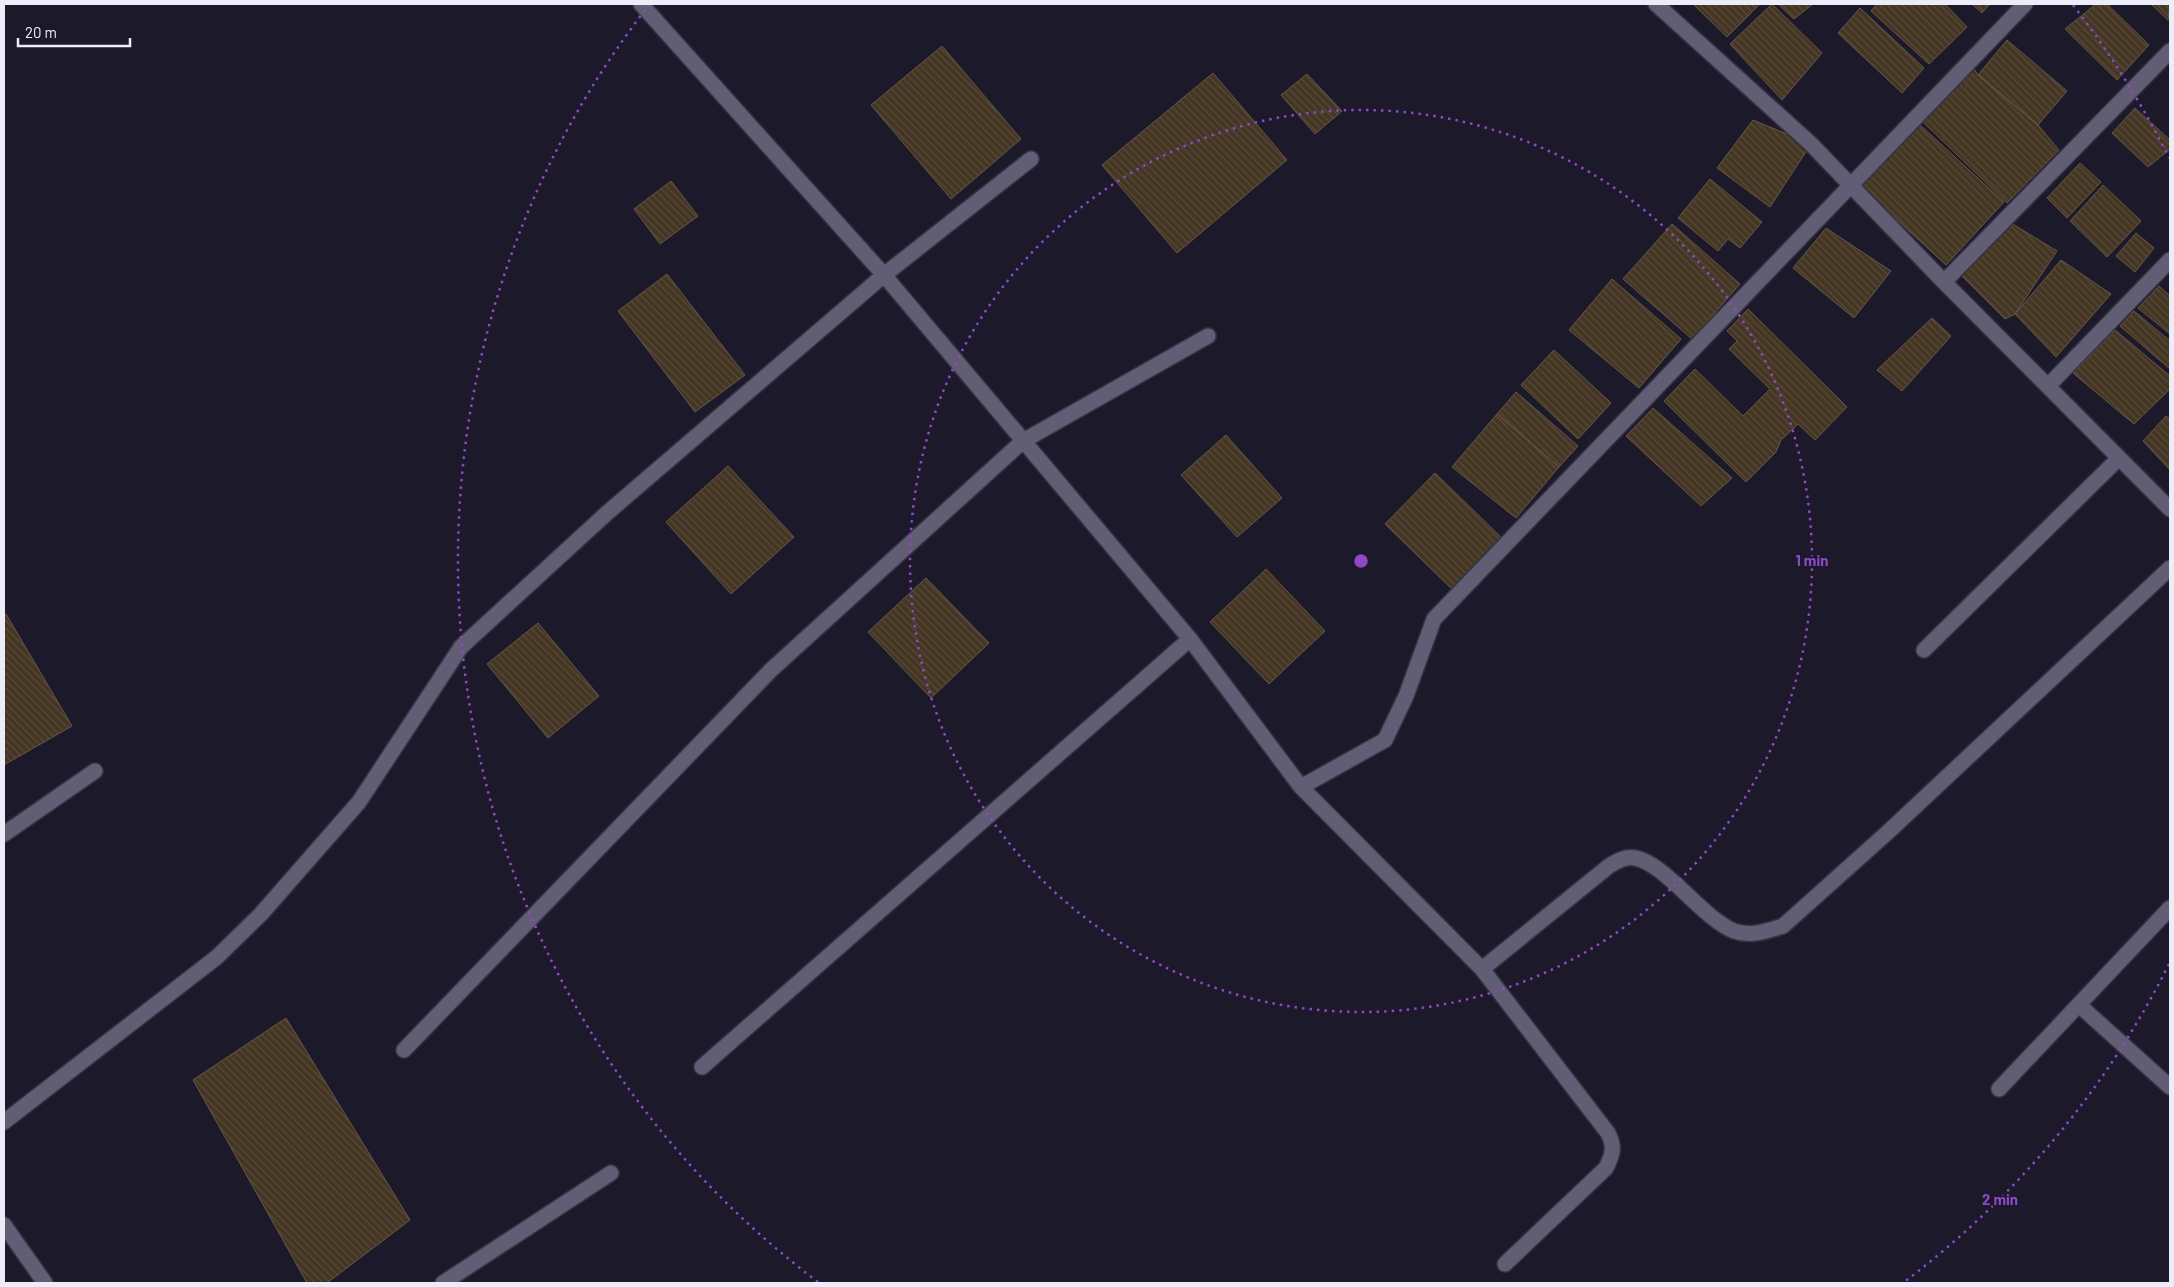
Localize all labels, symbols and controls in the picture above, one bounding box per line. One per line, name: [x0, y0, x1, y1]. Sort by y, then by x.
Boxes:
scale bar: [18, 15, 130, 47]
text: 20 m: [25, 23, 57, 41]
text: 1 min: [1796, 551, 1828, 569]
centre of rings: [1352, 552, 1370, 570]
text: 2 min: [1982, 1190, 2018, 1208]

